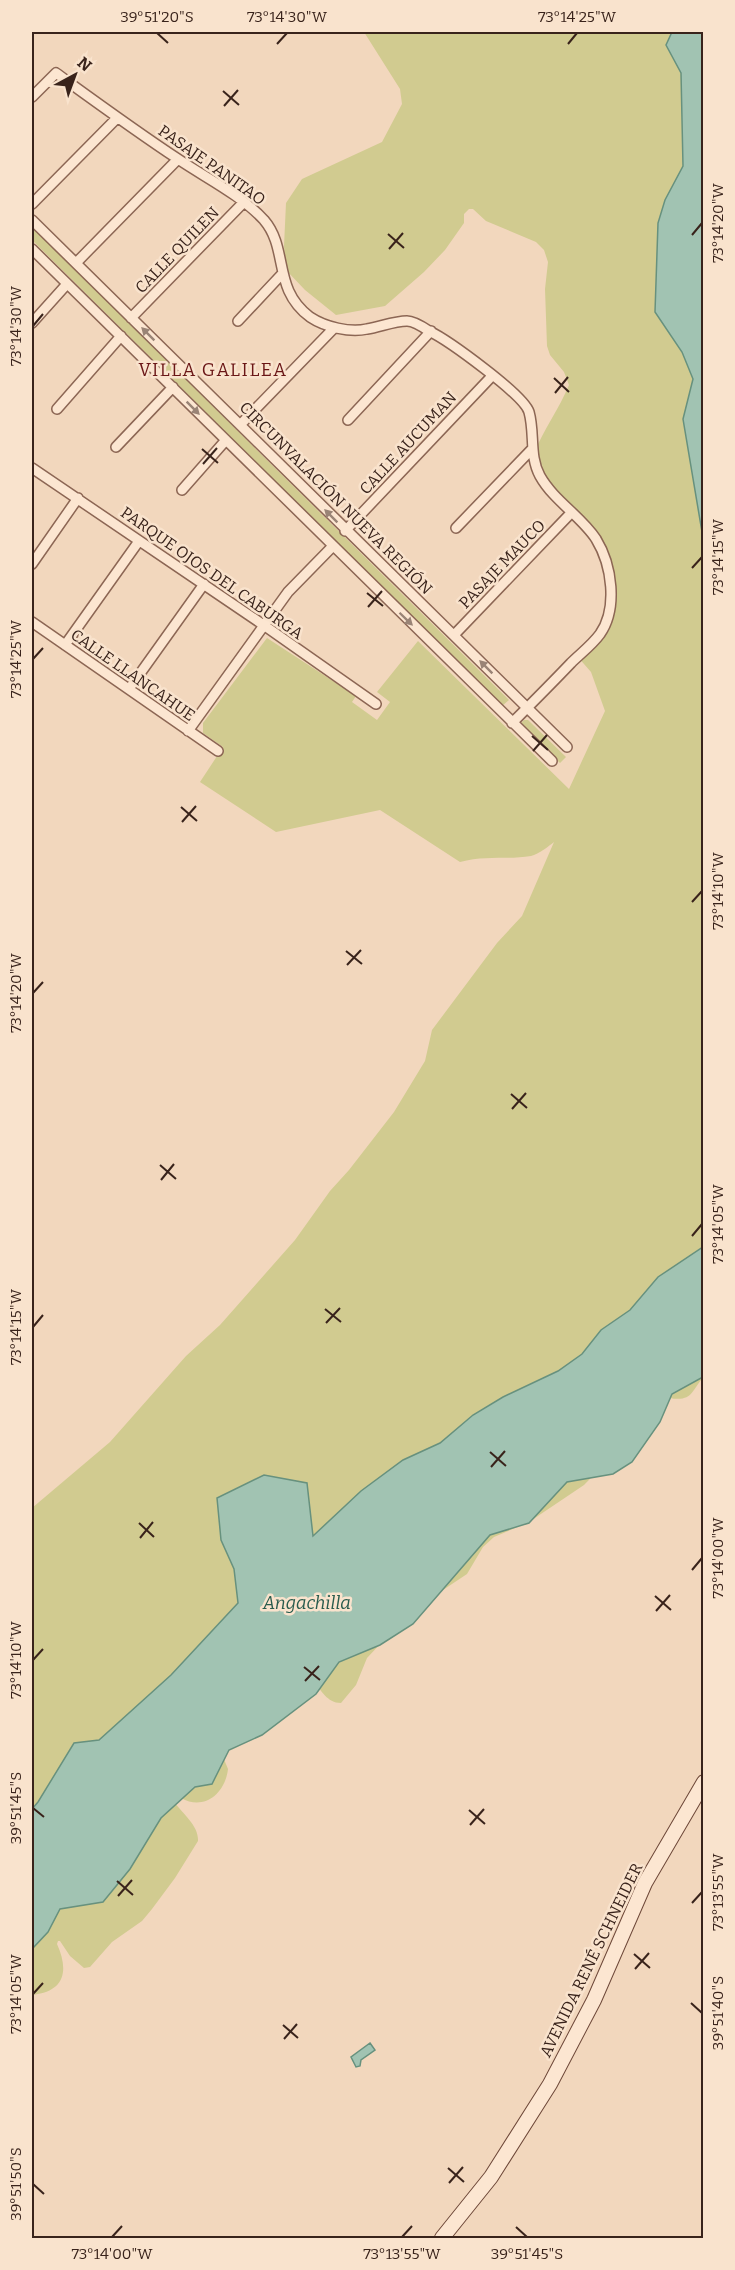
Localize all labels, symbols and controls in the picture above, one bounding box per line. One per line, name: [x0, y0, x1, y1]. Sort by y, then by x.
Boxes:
text: 39°51'20"S: [120, 8, 194, 26]
text: 73°14'30"W: [247, 8, 328, 26]
text: 73°14'25"W: [538, 8, 617, 26]
north arrow: [45, 45, 105, 105]
text: N: [74, 53, 95, 75]
street label: PASAJE PANITAO: [155, 121, 269, 209]
text: 73°14'20"W: [709, 183, 727, 263]
street label: CALLE QUILEN: [131, 203, 223, 297]
text: 73°14'30"W: [7, 285, 25, 366]
one-way arrow: [140, 327, 155, 341]
district label: VILLA GALILEA: [138, 359, 288, 381]
street label: CALLE AUCUMAN: [356, 388, 461, 498]
street label: CIRCUNVALACIÓN NUEVA REGIÓN: [236, 397, 437, 598]
one-way arrow: [186, 400, 200, 414]
street label: PARQUE OJOS DEL CABURGA: [117, 503, 307, 644]
one-way arrow: [324, 509, 338, 523]
street label: PASAJE MAUCO: [455, 516, 549, 612]
text: 73°14'15"W: [709, 518, 727, 595]
one-way arrow: [398, 612, 412, 626]
text: 73°14'25"W: [7, 619, 25, 698]
street label: CALLE LLANCAHUE: [67, 625, 199, 725]
one-way arrow: [479, 660, 493, 674]
text: 73°14'10"W: [709, 852, 727, 930]
text: 73°14'20"W: [7, 953, 25, 1033]
text: 73°14'05"W: [709, 1184, 727, 1264]
text: 73°14'15"W: [7, 1288, 25, 1365]
text: 73°14'00"W: [709, 1517, 727, 1599]
water label: Angachilla: [262, 1592, 351, 1614]
text: 73°14'10"W: [7, 1621, 25, 1699]
text: 39°51'45"S: [7, 1772, 25, 1844]
text: 73°13'55"W: [709, 1853, 727, 1931]
street label: AVENIDA RENÉ SCHNEIDER: [535, 1859, 647, 2060]
text: 73°14'05"W: [7, 1954, 25, 2034]
text: 39°51'40"S: [709, 1976, 727, 2050]
text: 39°51'50"S: [7, 2147, 25, 2221]
text: 73°14'00"W: [71, 2245, 153, 2263]
text: 73°13'55"W: [363, 2245, 441, 2263]
text: 39°51'45"S: [491, 2245, 563, 2263]

